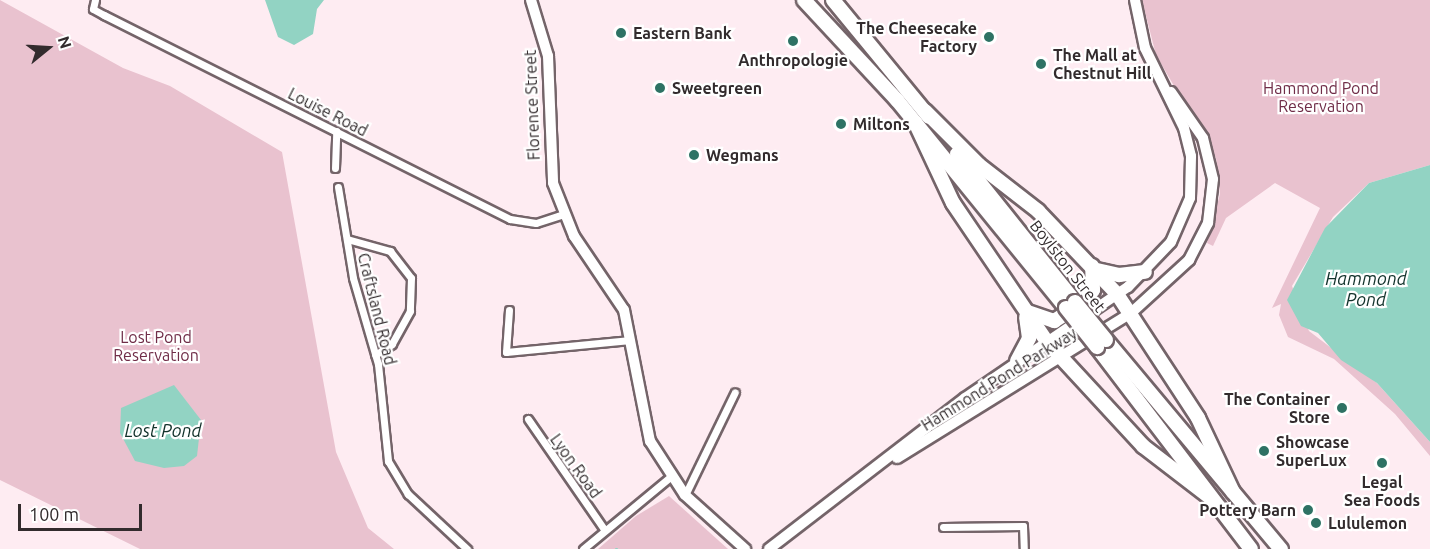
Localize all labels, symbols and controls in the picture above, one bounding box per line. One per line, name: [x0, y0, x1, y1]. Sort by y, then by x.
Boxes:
north arrow: [18, 18, 78, 78]
place label: The Cheesecake Factory: [856, 18, 977, 56]
place label: Eastern Bank: [633, 23, 732, 43]
marker: Eastern Bank: [614, 26, 628, 40]
marker: The Cheesecake Factory: [982, 30, 996, 44]
text: N: [55, 34, 76, 51]
marker: Anthropologie: [786, 34, 800, 48]
place label: The Mall at Chestnut Hill: [1053, 45, 1151, 83]
street label: Florence Street: [520, 49, 544, 161]
place label: Anthropologie: [738, 50, 848, 70]
marker: The Mall at Chestnut Hill: [1034, 57, 1048, 71]
place label: Sweetgreen: [672, 78, 762, 98]
park label: Hammond Pond Reservation: [1263, 78, 1379, 116]
marker: Sweetgreen: [653, 81, 667, 95]
street label: Louise Road: [285, 84, 371, 140]
place label: Miltons: [853, 114, 910, 134]
marker: Miltons: [834, 117, 848, 131]
place label: Wegmans: [706, 145, 779, 165]
marker: Wegmans: [687, 148, 701, 162]
street label: Boylston Street: [1026, 216, 1110, 316]
street label: Craftsland Road: [354, 251, 400, 367]
water label: Hammond Pond: [1325, 268, 1407, 310]
street label: Hammond Pond Parkway: [918, 323, 1080, 435]
park label: Lost Pond Reservation: [113, 327, 199, 365]
place label: The Container Store: [1224, 389, 1330, 427]
marker: The Container Store: [1335, 401, 1349, 415]
water label: Lost Pond: [125, 419, 201, 441]
street label: Lyon Road: [546, 430, 606, 502]
place label: Showcase SuperLux: [1276, 432, 1349, 470]
marker: Showcase SuperLux: [1257, 444, 1271, 458]
marker: Legal Sea Foods: [1375, 456, 1389, 470]
place label: Legal Sea Foods: [1344, 472, 1420, 510]
scale bar: [21, 492, 146, 530]
place label: Pottery Barn: [1199, 500, 1296, 520]
marker: Pottery Barn: [1301, 503, 1315, 517]
text: 100 m: [29, 504, 79, 524]
place label: Lululemon: [1328, 513, 1407, 533]
marker: Lululemon: [1309, 516, 1323, 530]

